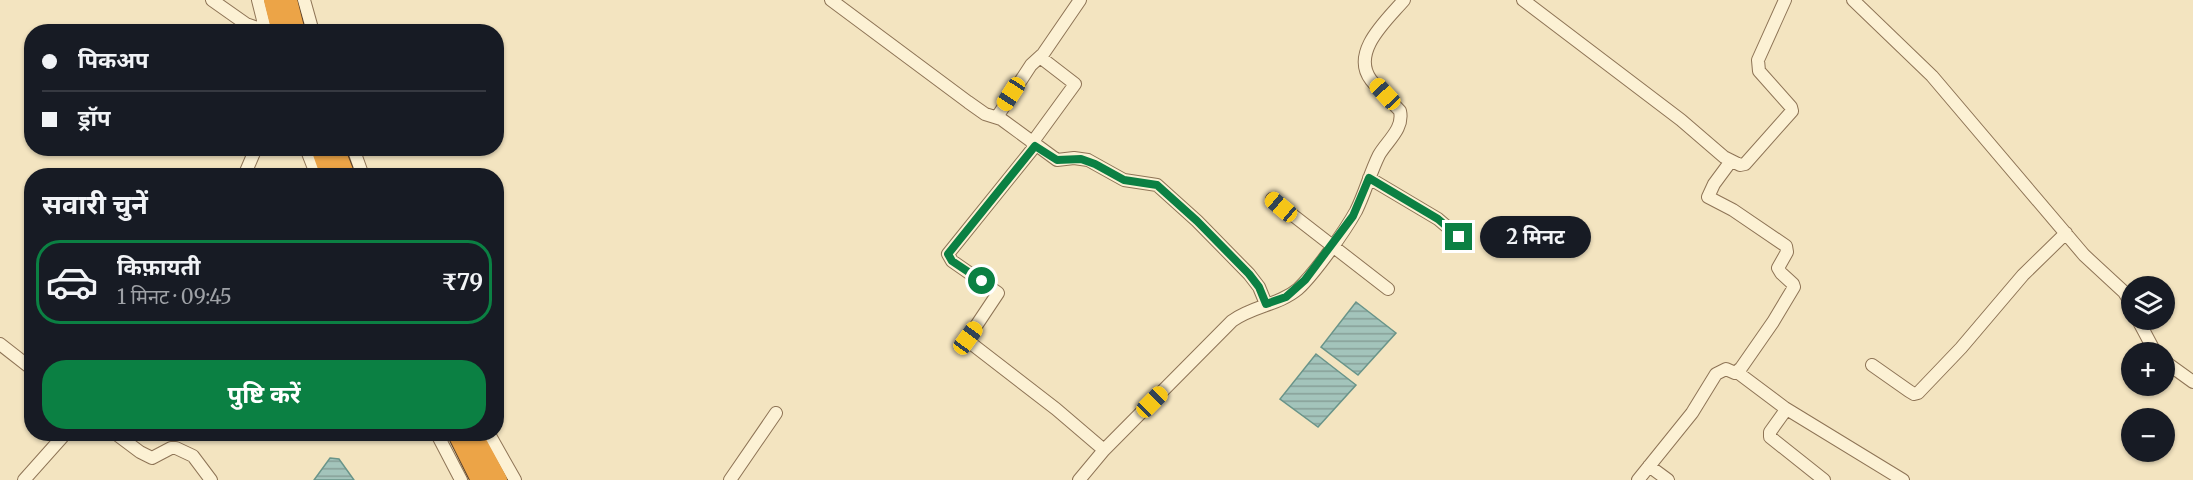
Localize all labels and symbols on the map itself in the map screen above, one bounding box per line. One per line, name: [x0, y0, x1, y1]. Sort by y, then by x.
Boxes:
car: [994, 74, 1028, 114]
car: [1366, 75, 1404, 113]
car: [1261, 189, 1301, 225]
callout: 2 मिनट: [1480, 216, 1591, 258]
route end: [1445, 223, 1472, 250]
route start: [968, 267, 995, 294]
car: [950, 318, 986, 358]
car: [1133, 383, 1171, 421]

